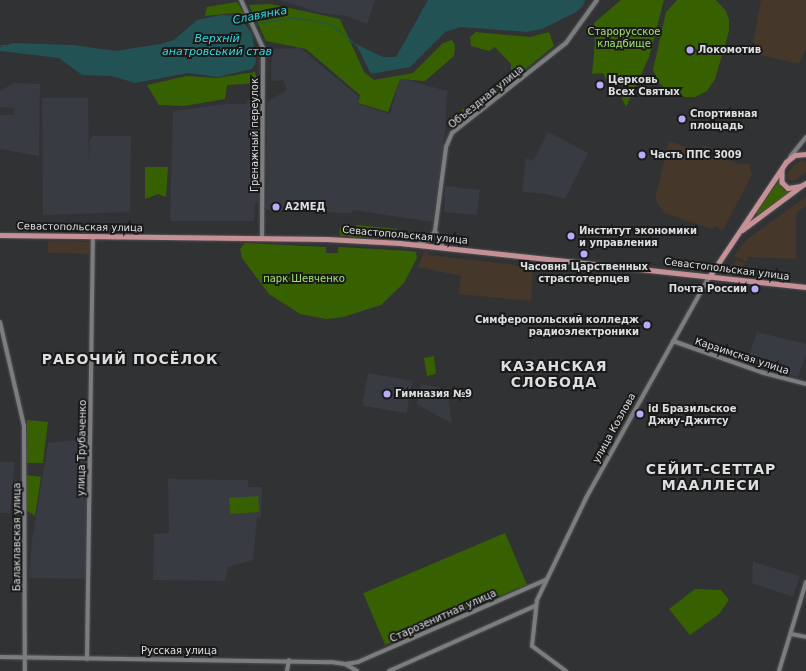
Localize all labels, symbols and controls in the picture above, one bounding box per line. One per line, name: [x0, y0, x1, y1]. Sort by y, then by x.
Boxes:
water label: Славянка: [232, 4, 288, 28]
park label: Старорусское кладбище: [588, 25, 660, 48]
water label: Верхній анатровський став: [162, 33, 272, 59]
place label: Локомотив: [698, 44, 761, 56]
marker: Локомотив: [685, 45, 695, 55]
street label: Объездная улица: [446, 63, 526, 131]
place label: Церковь Всех Святых: [608, 73, 680, 96]
street label: Гренажный переулок: [249, 78, 261, 192]
marker: Церковь Всех Святых: [595, 80, 605, 90]
place label: Спортивная площадь: [690, 107, 757, 130]
marker: Спортивная площадь: [677, 114, 687, 124]
place label: Часть ППС 3009: [650, 149, 742, 161]
marker: Часть ППС 3009: [637, 150, 647, 160]
marker: А2МЕД: [270, 201, 282, 213]
place label: А2МЕД: [285, 201, 325, 213]
street label: Севастопольская улица: [17, 220, 143, 234]
street label: Севастопольская улица: [342, 224, 468, 246]
place label: Институт экономики и управления: [579, 224, 697, 248]
marker: Институт экономики и управления: [566, 231, 576, 241]
marker: Часовня Царственных страстотерпцев: [579, 249, 589, 259]
street label: Севастопольская улица: [664, 255, 790, 283]
place label: Часовня Царственных страстотерпцев: [520, 260, 648, 284]
park label: парк Шевченко: [263, 273, 345, 285]
place label: Почта России: [669, 283, 747, 295]
marker: Почта России: [750, 284, 760, 294]
place label: Симферопольский колледж радиоэлектроники: [475, 313, 639, 336]
marker: Симферопольский колледж радиоэлектроники: [642, 320, 652, 330]
street label: Караимская улица: [693, 335, 791, 377]
district label: РАБОЧИЙ ПОСЁЛОК: [42, 351, 218, 367]
district label: КАЗАНСКАЯ СЛОБОДА: [500, 358, 608, 390]
place label: Гимназия №9: [395, 388, 472, 400]
marker: Гимназия №9: [382, 389, 392, 399]
street label: улица Козлова: [590, 391, 638, 465]
street label: улица Трубаченко: [75, 400, 89, 496]
place label: id Бразильское Джиу-Джитсу: [648, 402, 736, 426]
marker: id Бразильское Джиу-Джитсу: [635, 409, 645, 419]
district label: СЕЙИТ-СЕТТАР МААЛЛЕСИ: [646, 461, 776, 494]
street label: Балаклавская улица: [11, 483, 23, 591]
street label: Старозенитная улица: [388, 587, 498, 645]
street label: Русская улица: [141, 645, 217, 657]

